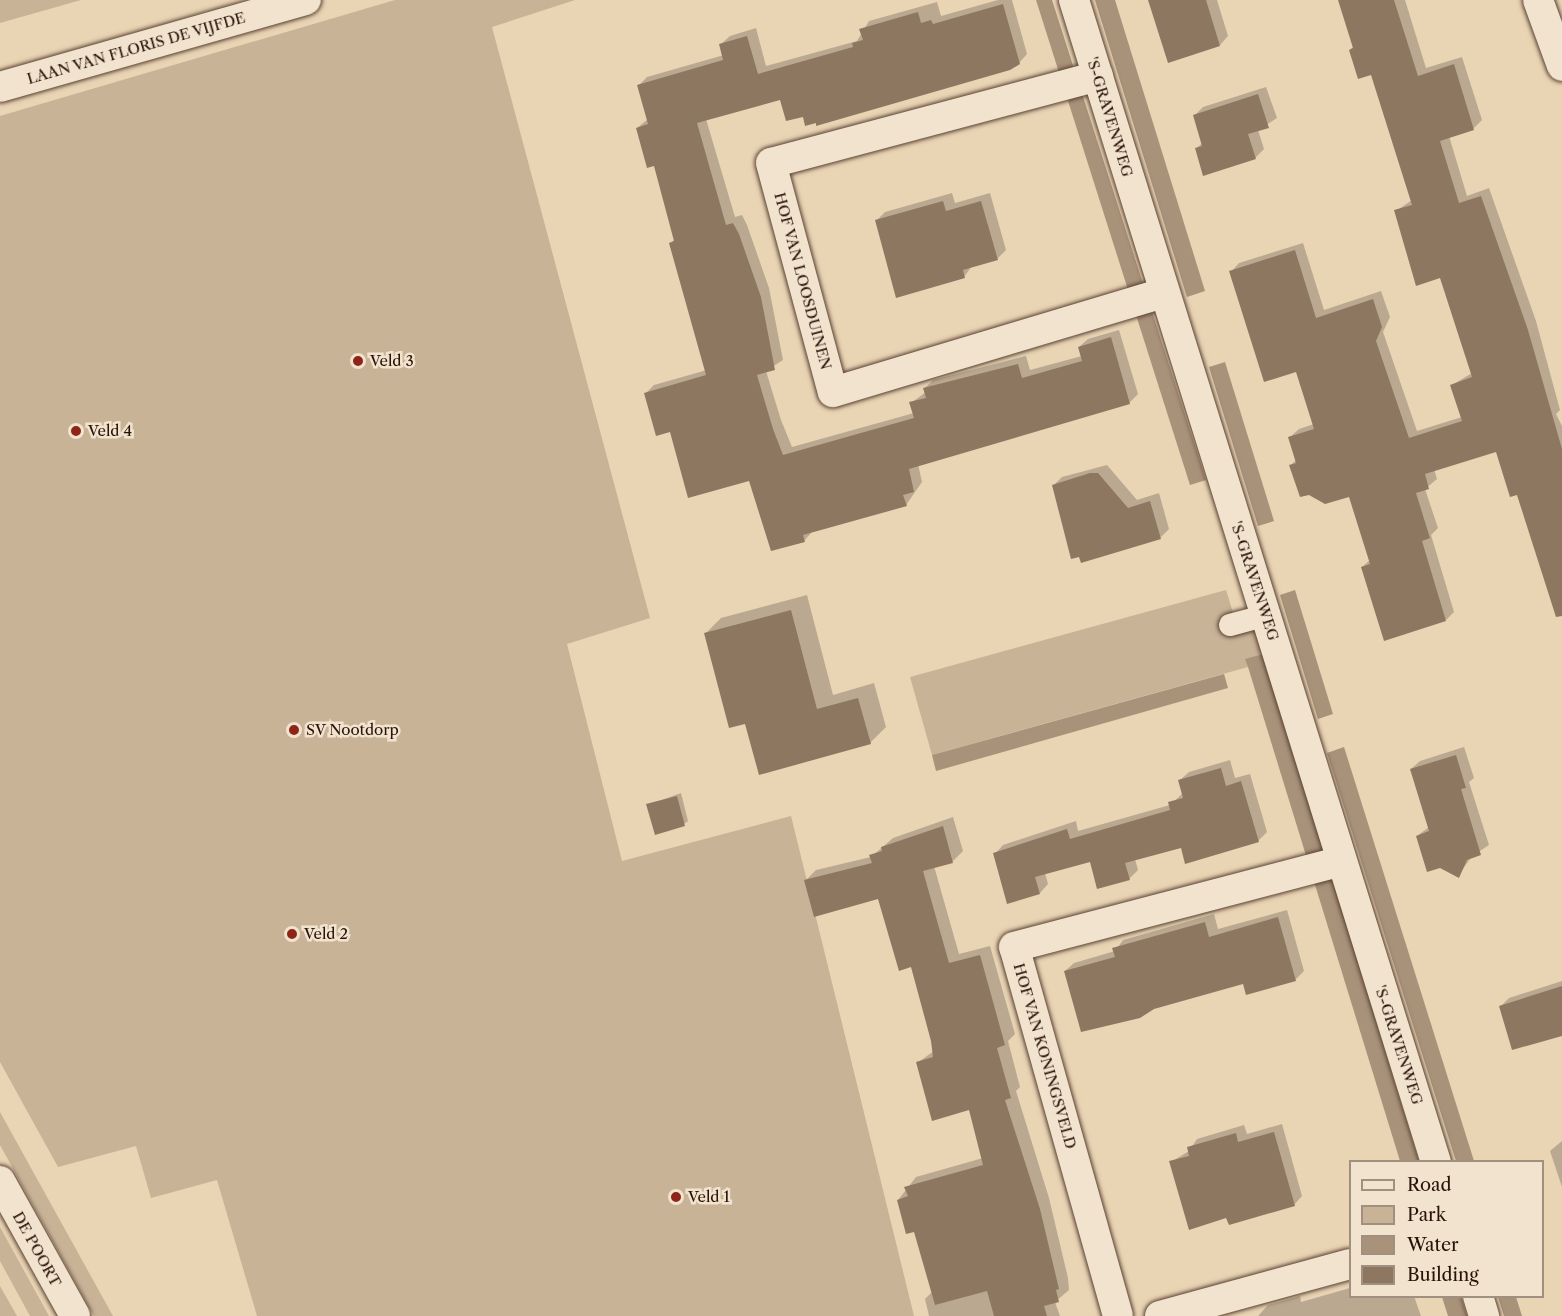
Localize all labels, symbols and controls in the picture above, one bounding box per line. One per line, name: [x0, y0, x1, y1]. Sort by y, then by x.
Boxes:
street label: LAAN VAN FLORIS DE VIJFDE: [24, 8, 248, 88]
street label: 'S-GRAVENWEG: [1083, 55, 1137, 179]
street label: HOF VAN LOOSDUINEN: [770, 190, 836, 372]
place label: Veld 3: [370, 352, 414, 370]
marker: Veld 3: [351, 354, 365, 368]
place label: Veld 4: [88, 422, 132, 440]
marker: Veld 4: [69, 424, 83, 438]
street label: 'S-GRAVENWEG: [1227, 519, 1283, 643]
place label: SV Nootdorp: [306, 721, 399, 739]
marker: SV Nootdorp: [287, 723, 301, 737]
place label: Veld 2: [304, 925, 348, 943]
marker: Veld 2: [285, 927, 299, 941]
street label: HOF VAN KONINGSVELD: [1010, 960, 1080, 1152]
street label: 'S-GRAVENWEG: [1371, 983, 1427, 1107]
legend: [1349, 1160, 1544, 1298]
text: Road: [1407, 1174, 1452, 1196]
place label: Veld 1: [688, 1188, 730, 1206]
marker: Veld 1: [669, 1190, 683, 1204]
text: Park: [1407, 1204, 1446, 1226]
street label: DE POORT: [9, 1208, 65, 1290]
text: Water: [1407, 1234, 1459, 1256]
text: Building: [1407, 1264, 1479, 1286]

